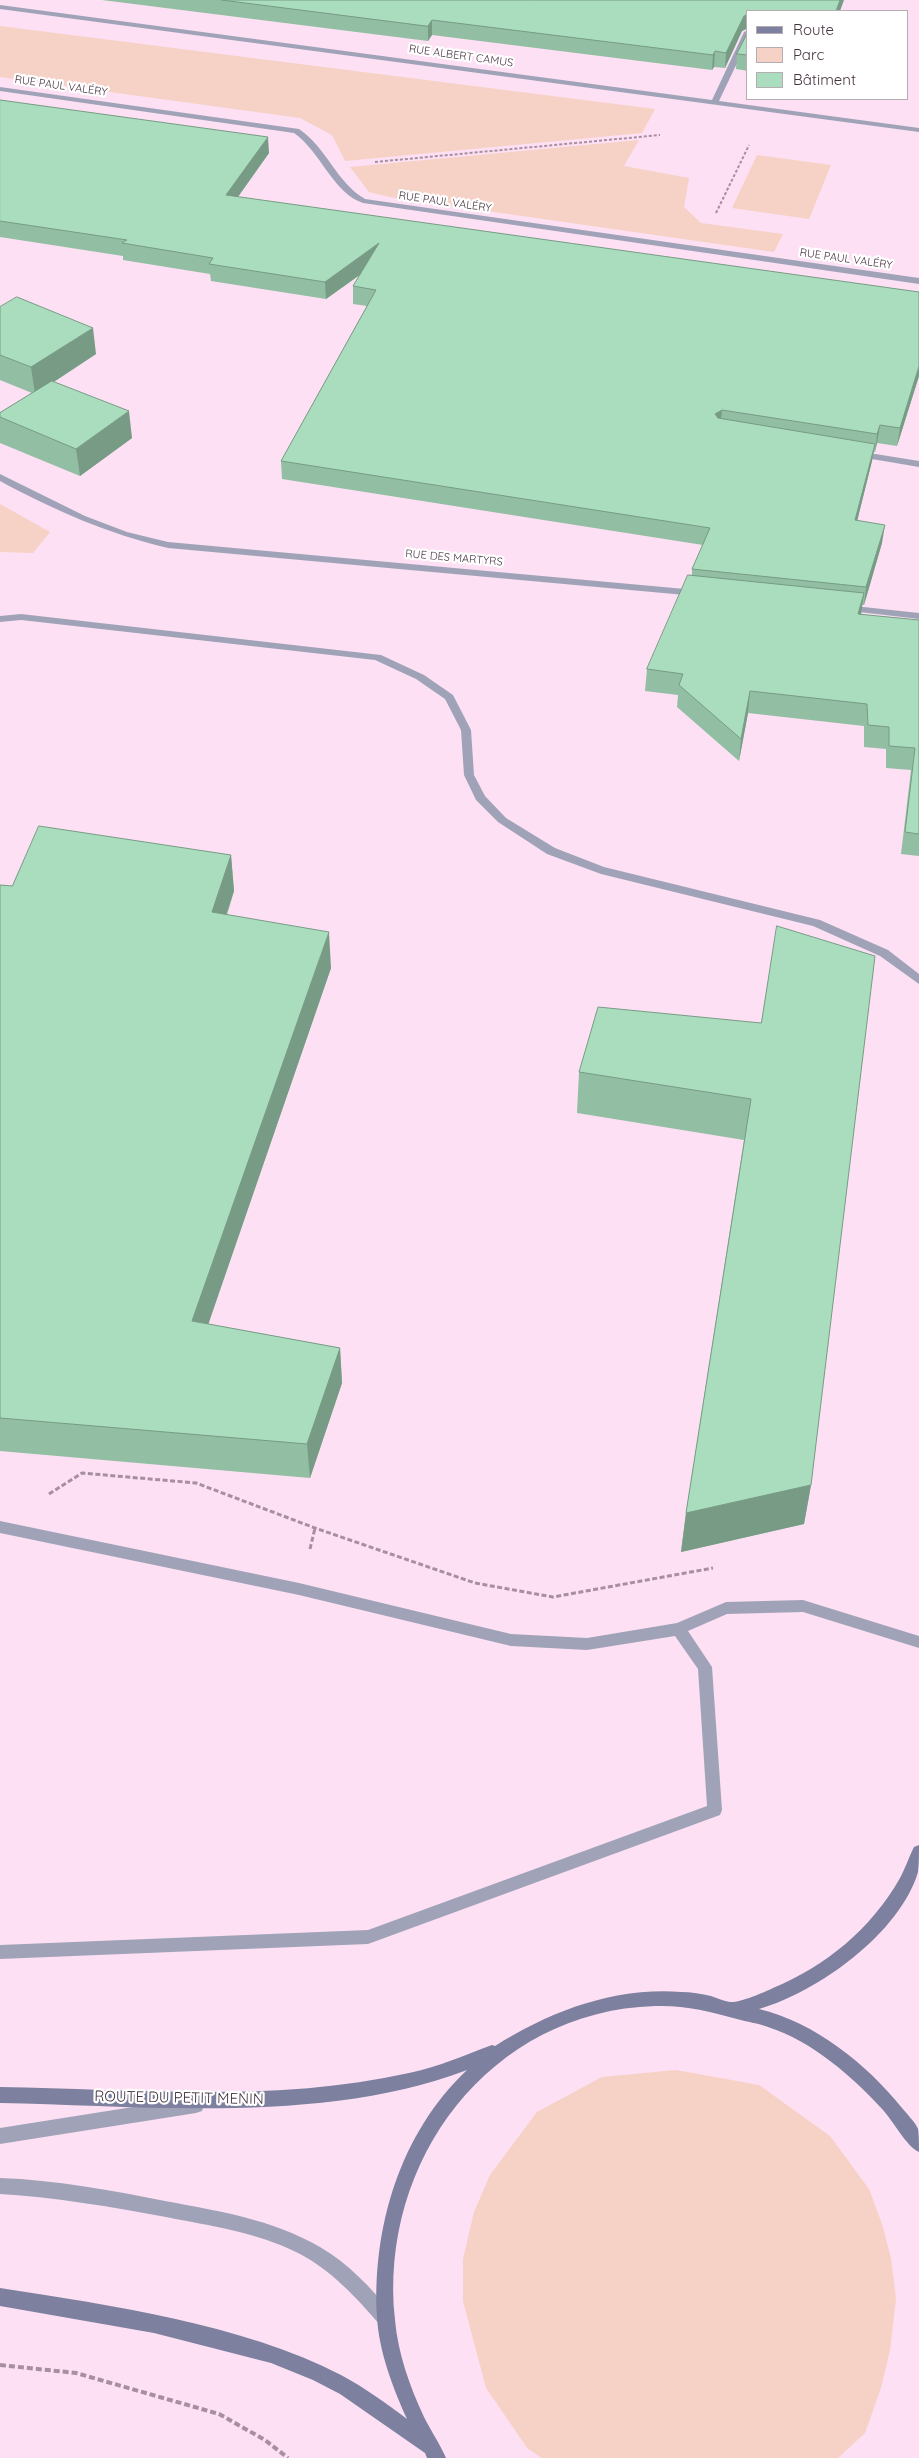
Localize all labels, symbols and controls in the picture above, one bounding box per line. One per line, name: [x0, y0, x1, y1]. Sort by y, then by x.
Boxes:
legend: [746, 10, 909, 100]
text: Route: [793, 20, 834, 39]
street label: RUE ALBERT CAMUS: [408, 42, 514, 70]
text: Parc: [793, 45, 824, 64]
text: Bâtiment: [793, 70, 856, 89]
street label: RUE PAUL VALÉRY: [14, 73, 108, 99]
street label: RUE PAUL VALÉRY: [398, 189, 492, 215]
street label: RUE PAUL VALÉRY: [799, 246, 893, 272]
street label: RUE DES MARTYRS: [405, 547, 503, 569]
street label: ROUTE DU PETIT MENIN: [94, 2088, 264, 2108]

